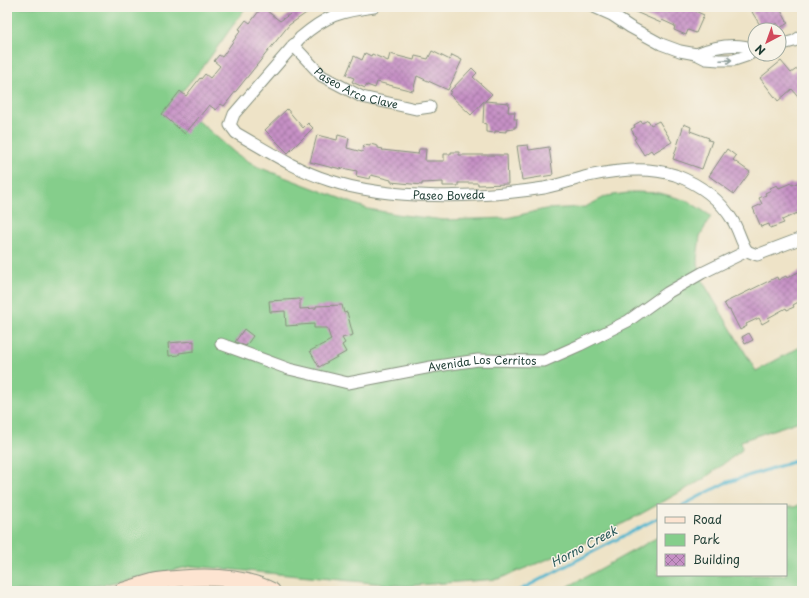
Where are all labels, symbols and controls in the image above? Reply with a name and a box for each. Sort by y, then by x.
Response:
north arrow [747,22,787,62]
text: N [751,40,769,59]
one-way arrow [719,56,732,64]
street label: Paseo Arco Clave [310,63,400,113]
street label: Paseo Boveda [412,185,486,204]
street label: Avenida Los Cerritos [427,351,536,375]
legend [657,504,787,576]
text: Road [693,510,722,528]
water label: Horno Creek [547,520,621,571]
text: Park [693,530,720,548]
text: Building [693,550,740,568]

